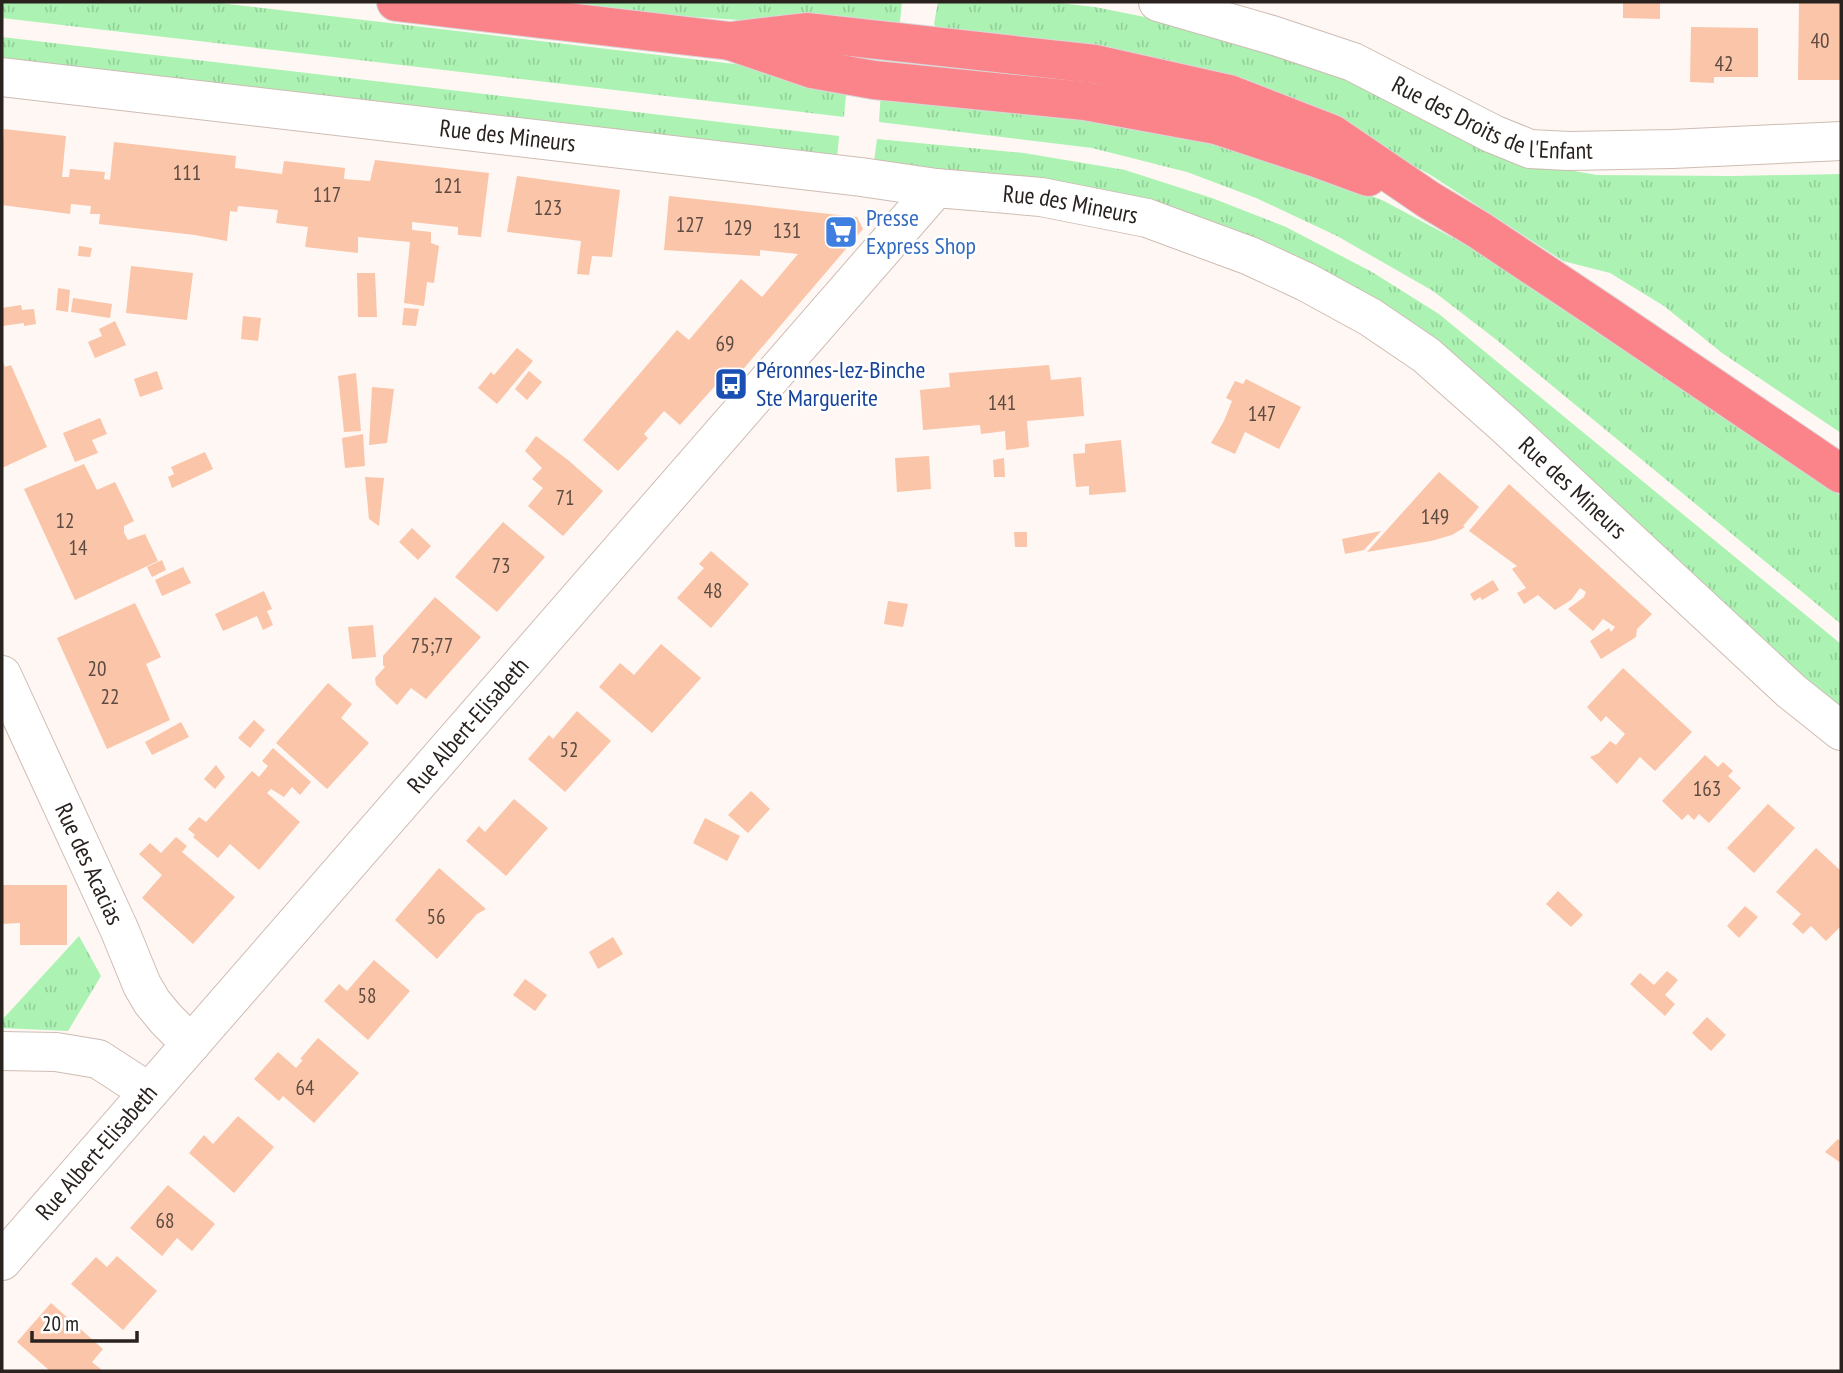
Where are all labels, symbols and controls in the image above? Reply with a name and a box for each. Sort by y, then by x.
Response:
house number: 40 [1811,27,1829,54]
house number: 42 [1715,50,1733,77]
street label: Rue des Droits de l'Enfant [1387,69,1593,166]
street label: Rue des Mineurs [438,112,577,159]
house number: 111 [173,159,201,186]
house number: 121 [434,172,462,199]
street label: Rue des Mineurs [1002,178,1141,231]
house number: 117 [313,181,341,208]
house number: 123 [534,194,562,221]
place label: Presse Express Shop [866,202,976,261]
house number: 127 [676,211,704,238]
supermarket icon: Presse Express Shop [822,213,860,251]
house number: 129 [724,214,752,241]
house number: 131 [773,217,801,244]
house number: 69 [716,330,734,357]
place label: Péronnes-lez-Binche Ste Marguerite [756,354,925,413]
bus stop icon: Péronnes-lez-Binche Ste Marguerite [712,365,750,403]
house number: 141 [988,389,1016,416]
house number: 147 [1248,400,1276,427]
street label: Rue des Mineurs [1512,430,1633,545]
house number: 71 [556,484,574,511]
house number: 149 [1421,503,1449,530]
house number: 12 [56,507,74,534]
house number: 14 [69,534,88,561]
house number: 73 [492,552,510,579]
house number: 48 [704,577,722,604]
house number: 75;77 [411,632,453,659]
street label: Rue Albert-Elisabeth [400,651,535,799]
house number: 20 [88,655,106,682]
house number: 22 [101,683,119,710]
house number: 52 [560,736,578,763]
house number: 163 [1693,775,1721,802]
street label: Rue des Acacias [48,798,131,929]
house number: 56 [427,903,445,930]
house number: 58 [358,982,376,1009]
house number: 64 [296,1074,315,1101]
street label: Rue Albert-Elisabeth [29,1078,164,1226]
house number: 68 [156,1207,174,1234]
scale bar [32,1300,136,1344]
text: 20 m [42,1310,79,1337]

